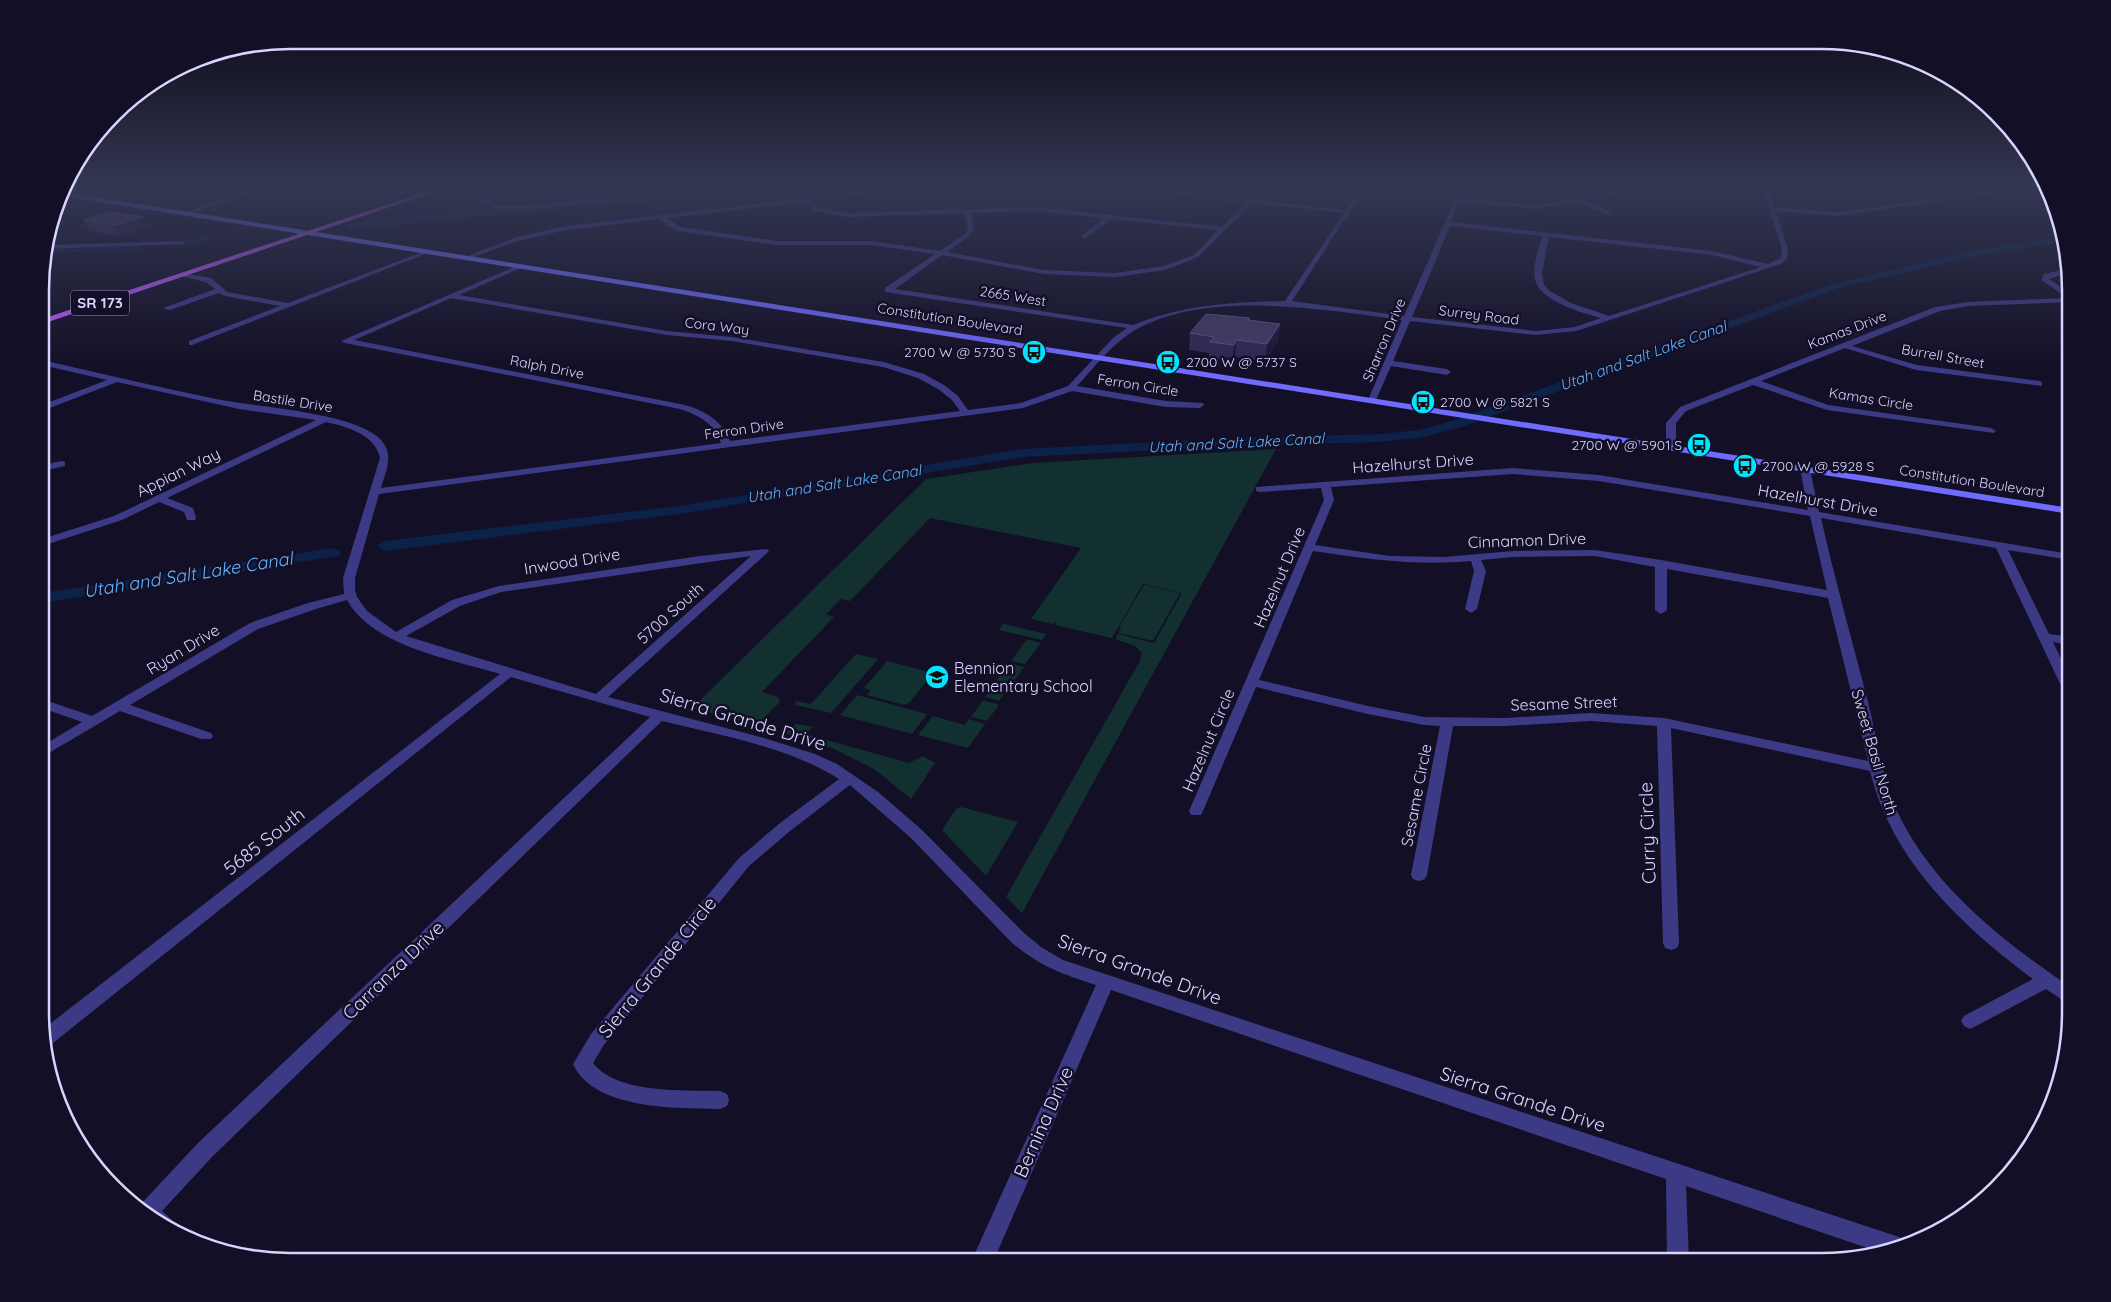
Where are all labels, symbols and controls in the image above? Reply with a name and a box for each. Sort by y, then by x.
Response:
street label: 2665 West [979,282,1048,310]
road number: SR 173 [71,290,129,316]
street label: Sharron Drive [1358,296,1410,384]
street label: Constitution Boulevard [876,299,1024,339]
street label: Surrey Road [1438,301,1520,329]
street label: Kamas Drive [1805,307,1889,353]
street label: Cora Way [684,313,750,339]
water label: Utah and Salt Lake Canal [1557,316,1730,395]
bus stop icon: 2700 W @ 5730 S [1021,339,1047,365]
street label: Burrell Street [1900,340,1986,372]
place label: 2700 W @ 5730 S [904,343,1016,361]
bus stop icon: 2700 W @ 5737 S [1155,349,1181,375]
street label: Ralph Drive [508,351,586,383]
place label: 2700 W @ 5737 S [1186,353,1297,371]
street label: Ferron Circle [1096,370,1180,400]
street label: Kamas Circle [1828,383,1914,415]
street label: Bastile Drive [252,386,334,416]
bus stop icon: 2700 W @ 5821 S [1410,389,1436,415]
place label: 2700 W @ 5821 S [1440,393,1550,411]
street label: Ferron Drive [703,414,785,443]
water label: Utah and Salt Lake Canal [1148,428,1326,457]
bus stop icon: 2700 W @ 5901 S [1686,432,1712,458]
place label: 2700 W @ 5901 S [1571,436,1682,454]
street label: Appian Way [133,443,223,501]
street label: Hazelhurst Drive [1352,449,1474,477]
bus stop icon: 2700 W @ 5928 S [1732,453,1758,479]
place label: 2700 W @ 5928 S [1762,457,1875,475]
water label: Utah and Salt Lake Canal [746,460,924,507]
street label: Constitution Boulevard [1898,461,2046,501]
street label: Hazelhurst Drive [1756,480,1880,520]
street label: Hazelnut Drive [1249,523,1309,631]
street label: Cinnamon Drive [1467,528,1587,552]
street label: Inwood Drive [522,544,622,578]
water label: Utah and Salt Lake Canal [82,546,296,602]
street label: 5700 South [633,578,707,648]
street label: Ryan Drive [143,619,223,679]
place label: Bennion Elementary School [954,658,1093,696]
school or university icon: Bennion Elementary School [924,664,950,690]
street label: Sierra Grande Drive [657,682,829,756]
street label: Hazelnut Circle [1177,685,1239,795]
street label: Sweet Basil North [1847,687,1903,817]
street label: Sesame Street [1510,691,1618,715]
street label: Sesame Circle [1396,742,1436,848]
street label: Curry Circle [1633,782,1661,884]
street label: 5685 South [219,802,309,880]
street label: Sierra Grande Circle [593,891,721,1043]
street label: Carranza Drive [337,915,449,1025]
street label: Sierra Grande Drive [1055,928,1225,1010]
street label: Sierra Grande Drive [1437,1061,1609,1137]
street label: Bernina Drive [1008,1063,1078,1181]

